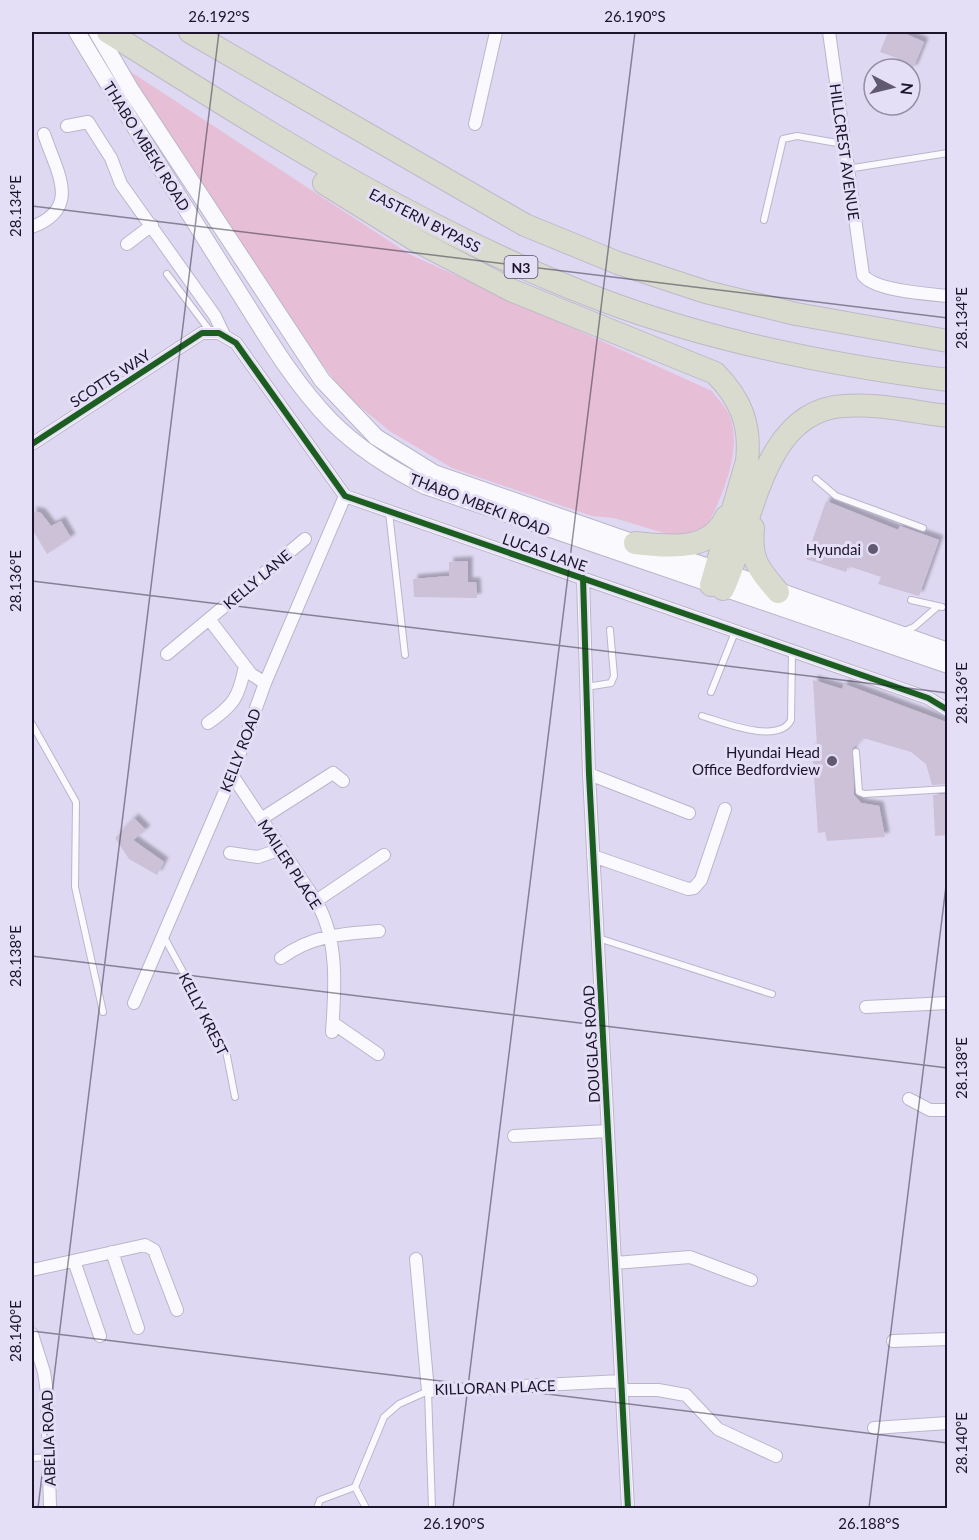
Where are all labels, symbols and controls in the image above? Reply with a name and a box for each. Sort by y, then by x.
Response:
text: 26.192°S [188,7,250,25]
text: 26.190°S [604,7,666,25]
north arrow [862,57,922,117]
street label: THABO MBEKI ROAD [100,78,194,214]
text: N [897,82,918,96]
street label: HILLCREST AVENUE [826,83,864,221]
text: 28.134°E [6,175,24,237]
street label: EASTERN BYPASS [366,184,484,256]
road number: N3 [504,256,538,278]
text: 28.134°E [952,287,970,349]
street label: SCOTTS WAY [66,345,154,411]
street label: THABO MBEKI ROAD [407,469,553,539]
street label: LUCAS LANE [500,529,590,575]
place label: Hyundai [806,540,861,558]
marker: Hyundai [866,542,880,556]
street label: KELLY LANE [219,545,295,613]
text: 28.136°E [6,550,24,612]
text: 28.136°E [952,662,970,724]
street label: KELLY ROAD [216,706,264,794]
place label: Hyundai Head Office Bedfordview [692,743,820,778]
marker: Hyundai Head Office Bedfordview [825,754,839,768]
street label: MAILER PLACE [254,816,326,912]
text: 28.138°E [6,925,24,987]
street label: KELLY KREST [176,970,233,1058]
street label: DOUGLAS ROAD [579,985,603,1103]
text: 28.138°E [952,1037,970,1099]
text: 28.140°E [6,1300,24,1362]
street label: KILLORAN PLACE [434,1376,556,1398]
street label: ABELIA ROAD [37,1389,59,1487]
text: 28.140°E [952,1412,970,1474]
text: 26.190°S [423,1514,485,1532]
text: 26.188°S [838,1514,900,1532]

